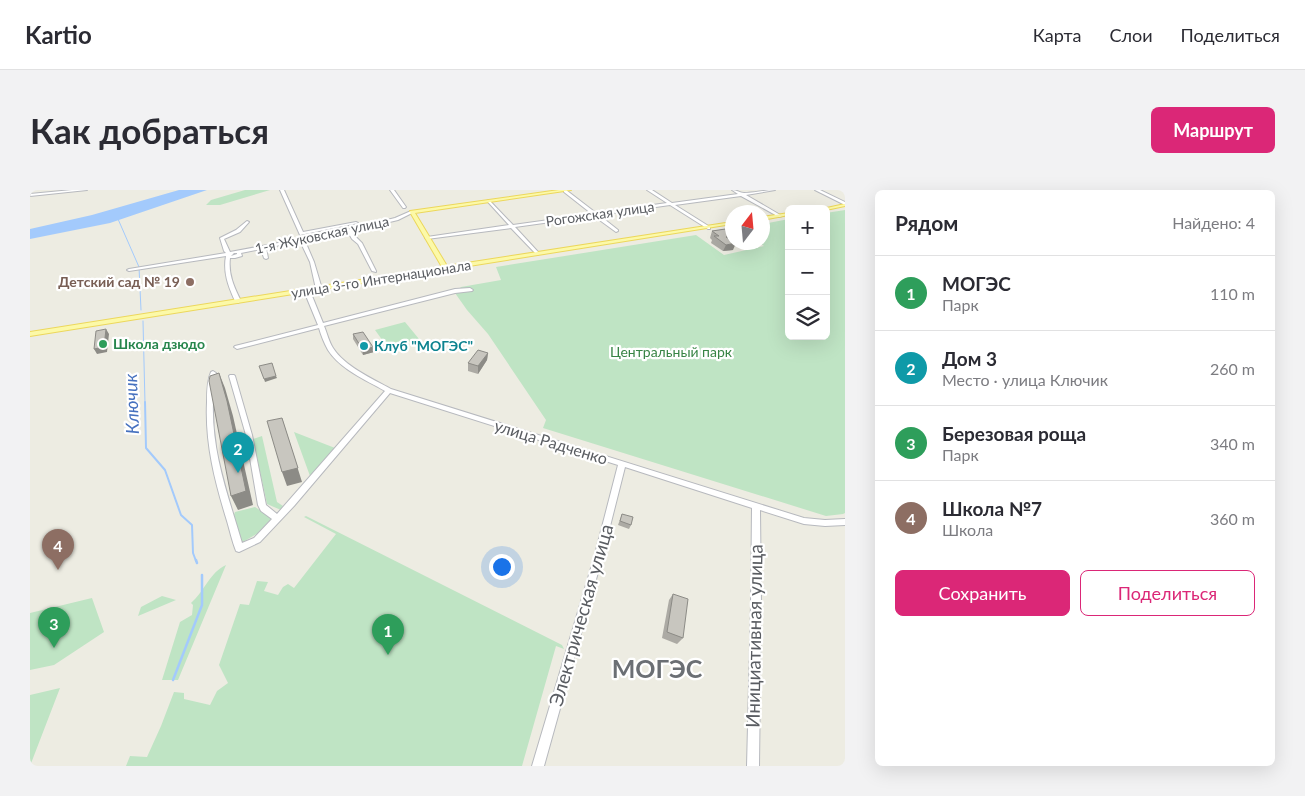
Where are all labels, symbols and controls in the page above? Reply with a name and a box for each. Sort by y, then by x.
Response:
text: Kartio [25,20,92,49]
text: Карта [1033,24,1081,46]
text: Слои [1109,24,1153,46]
text: Поделиться [1181,24,1280,46]
button: Маршрут [1151,107,1275,153]
text: Как добраться [30,109,269,151]
street label: Рогожская улица [545,197,655,230]
north arrow [725,205,770,250]
map controls [785,205,830,340]
button: + [785,205,830,250]
text: Рядом [895,210,958,235]
street label: 1-я Жуковская улица [253,212,390,257]
text: Найдено: 4 [1172,213,1255,232]
button: − [785,250,830,295]
street label: улица 3-го Интернационала [290,256,472,301]
text: МОГЭС [942,272,1011,295]
place label: Детский сад № 19 [58,273,180,290]
marker: Детский сад № 19 [184,276,196,288]
text: 1 [906,284,916,303]
text: 110 m [1210,284,1255,303]
button: layers [785,295,830,340]
text: Парк [942,295,979,314]
place label: Школа дзюдо [113,335,205,352]
place label: Клуб "МОГЭС" [374,337,473,354]
marker: Школа дзюдо [97,338,109,350]
marker: Клуб "МОГЭС" [358,340,370,352]
park label: Центральный парк [610,343,733,360]
text: Дом 3 [942,347,997,370]
text: 2 [906,359,916,378]
text: 260 m [1210,359,1255,378]
text: Место · улица Ключик [942,370,1108,389]
water label: Ключик [119,373,143,435]
street label: улица Радченко [492,415,610,468]
text: Березовая роща [942,422,1086,445]
pin: 2 [222,432,254,473]
text: 3 [906,434,916,453]
text: 340 m [1210,434,1255,453]
text: Парк [942,445,979,464]
text: Школа №7 [942,497,1042,520]
text: 4 [906,509,916,528]
text: 360 m [1210,509,1255,528]
text: Школа [942,520,993,539]
street label: Электрическая улица [543,521,618,709]
pin: 4 [42,529,74,570]
street label: Инициативная улица [740,544,767,728]
your location [489,554,515,580]
button: Сохранить [895,570,1070,616]
button: Поделиться [1080,570,1255,616]
pin: 3 [38,607,70,648]
pin: 1 [372,614,404,655]
district label: МОГЭС [612,653,703,683]

